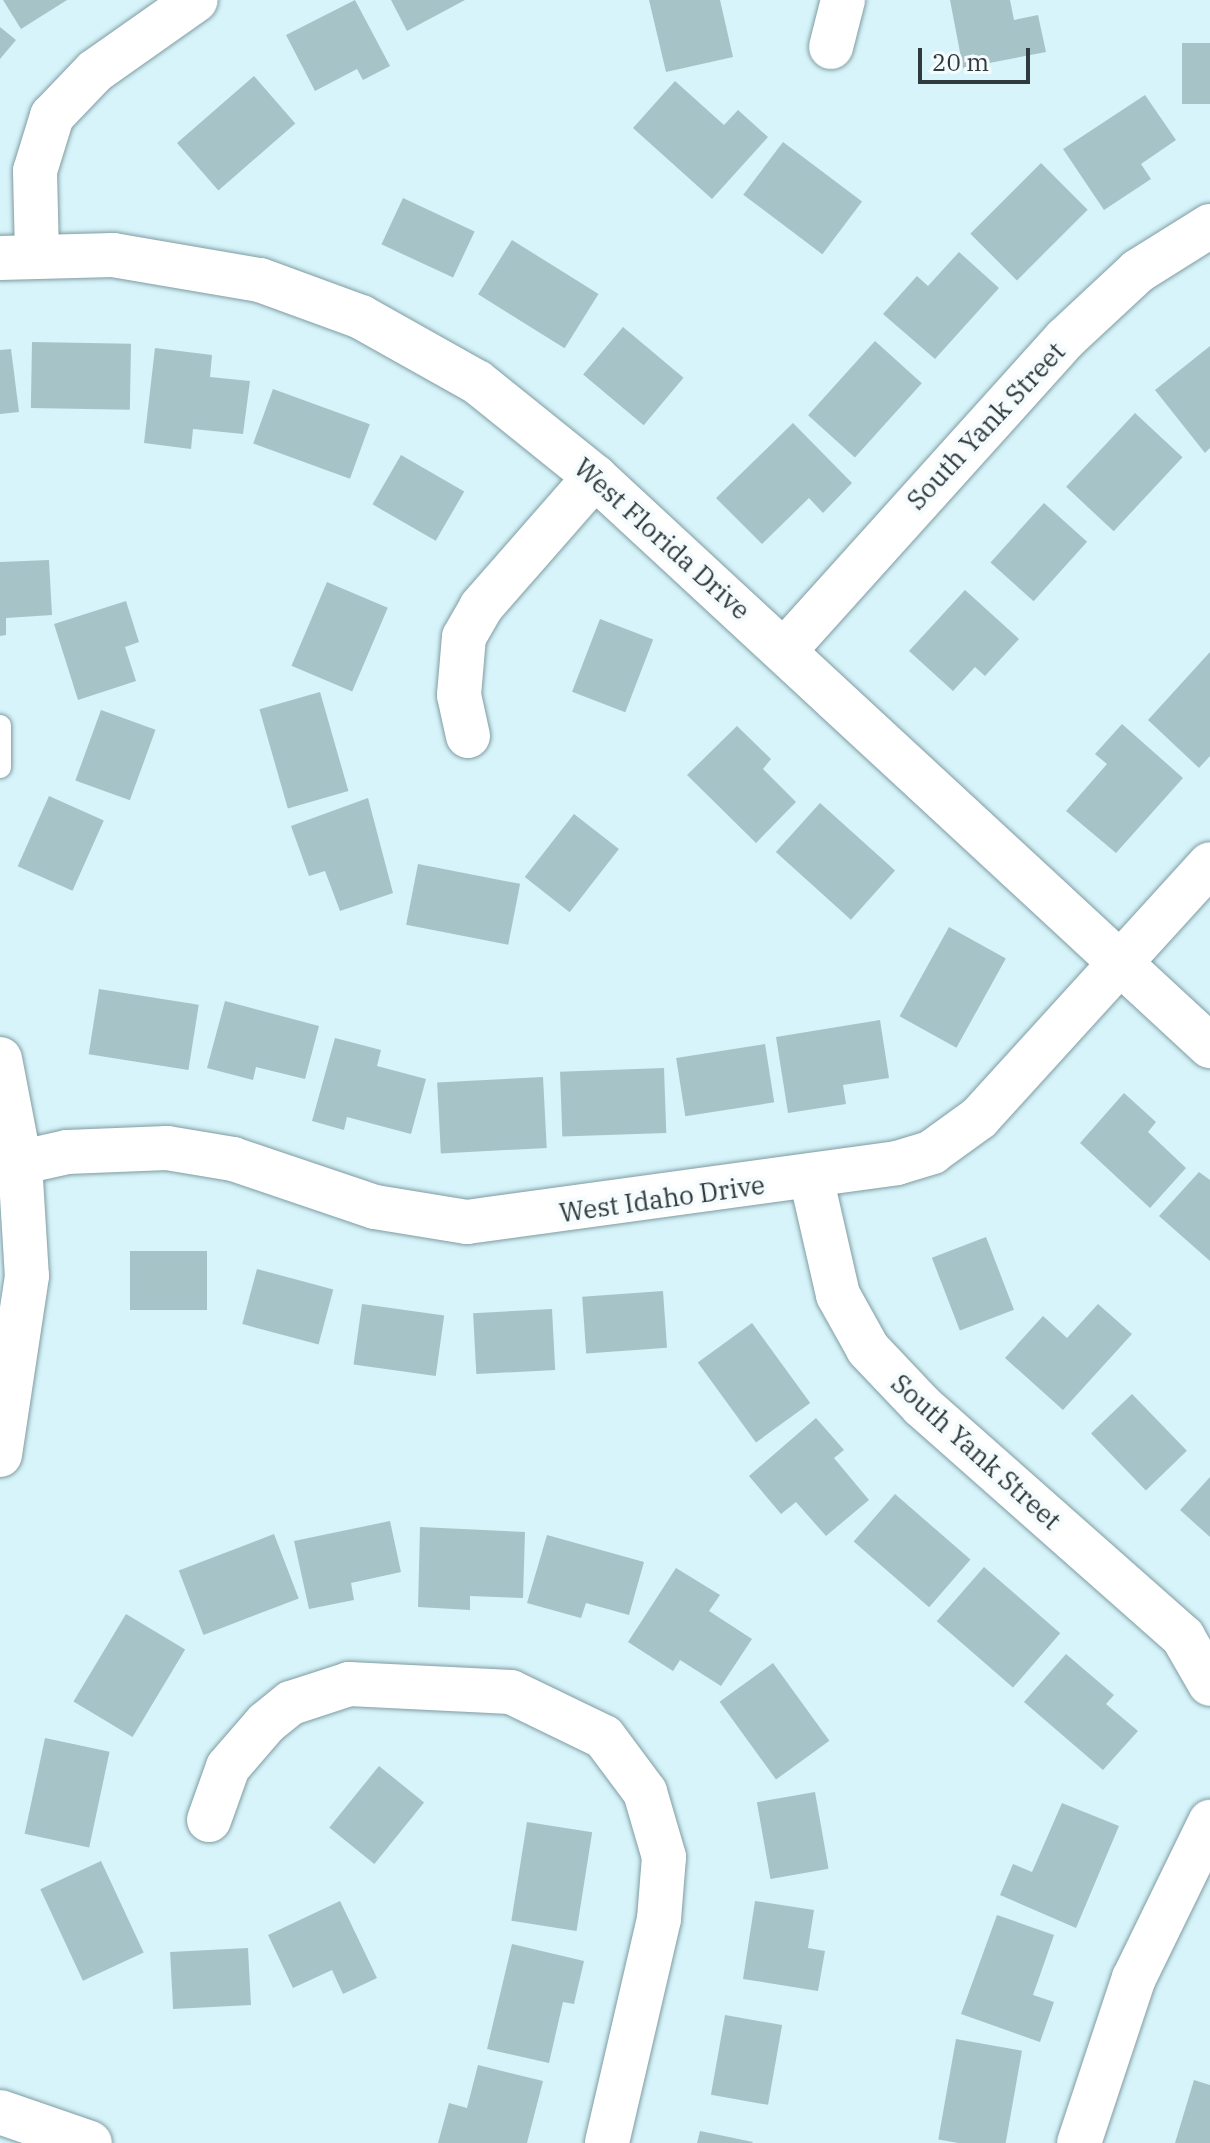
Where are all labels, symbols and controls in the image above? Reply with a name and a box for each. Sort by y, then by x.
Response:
scale bar [922,32,1034,82]
text: 20 m [932,46,989,78]
street label: South Yank Street [901,336,1071,516]
street label: West Florida Drive [568,452,756,626]
street label: West Idaho Drive [557,1169,767,1229]
street label: South Yank Street [885,1368,1067,1536]

